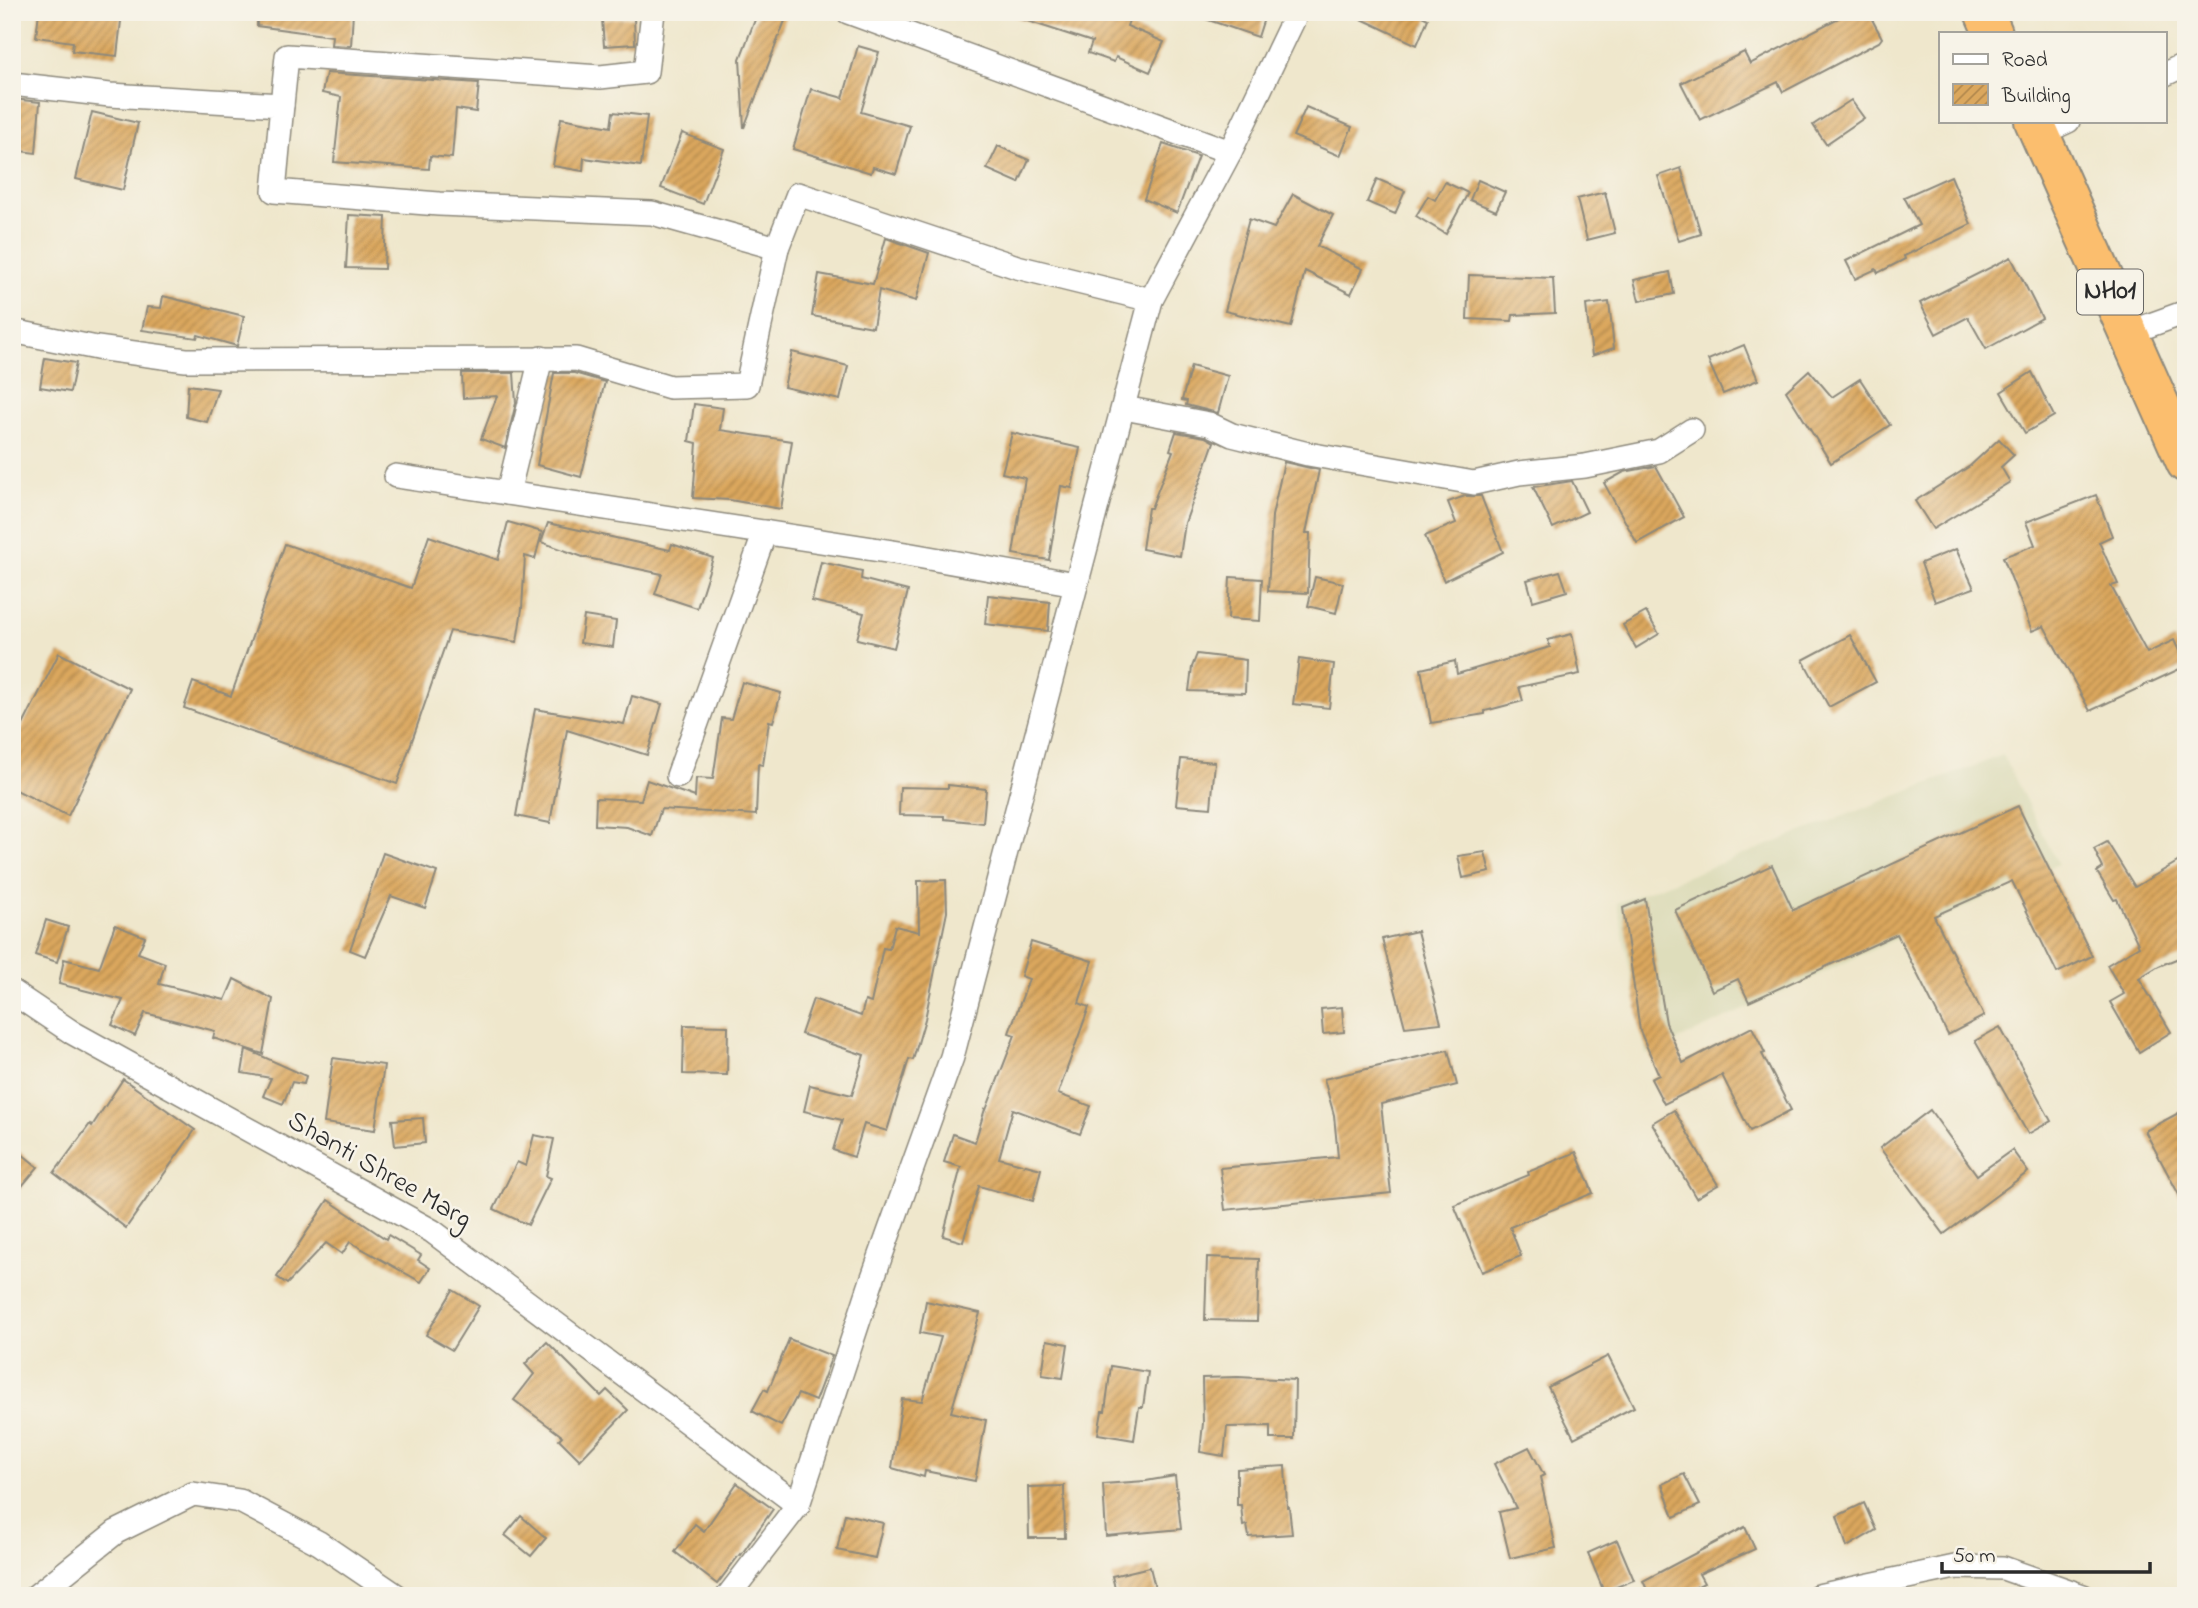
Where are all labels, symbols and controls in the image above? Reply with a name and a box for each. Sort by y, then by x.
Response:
legend [1939,32,2166,122]
text: Road [2002,46,2048,76]
text: Building [2001,82,2071,114]
road number: NH01 [2077,270,2143,314]
street label: Shanti Shree Marg [279,1101,479,1241]
scale bar [1942,1531,2151,1575]
text: 50 m [1953,1542,1996,1572]

